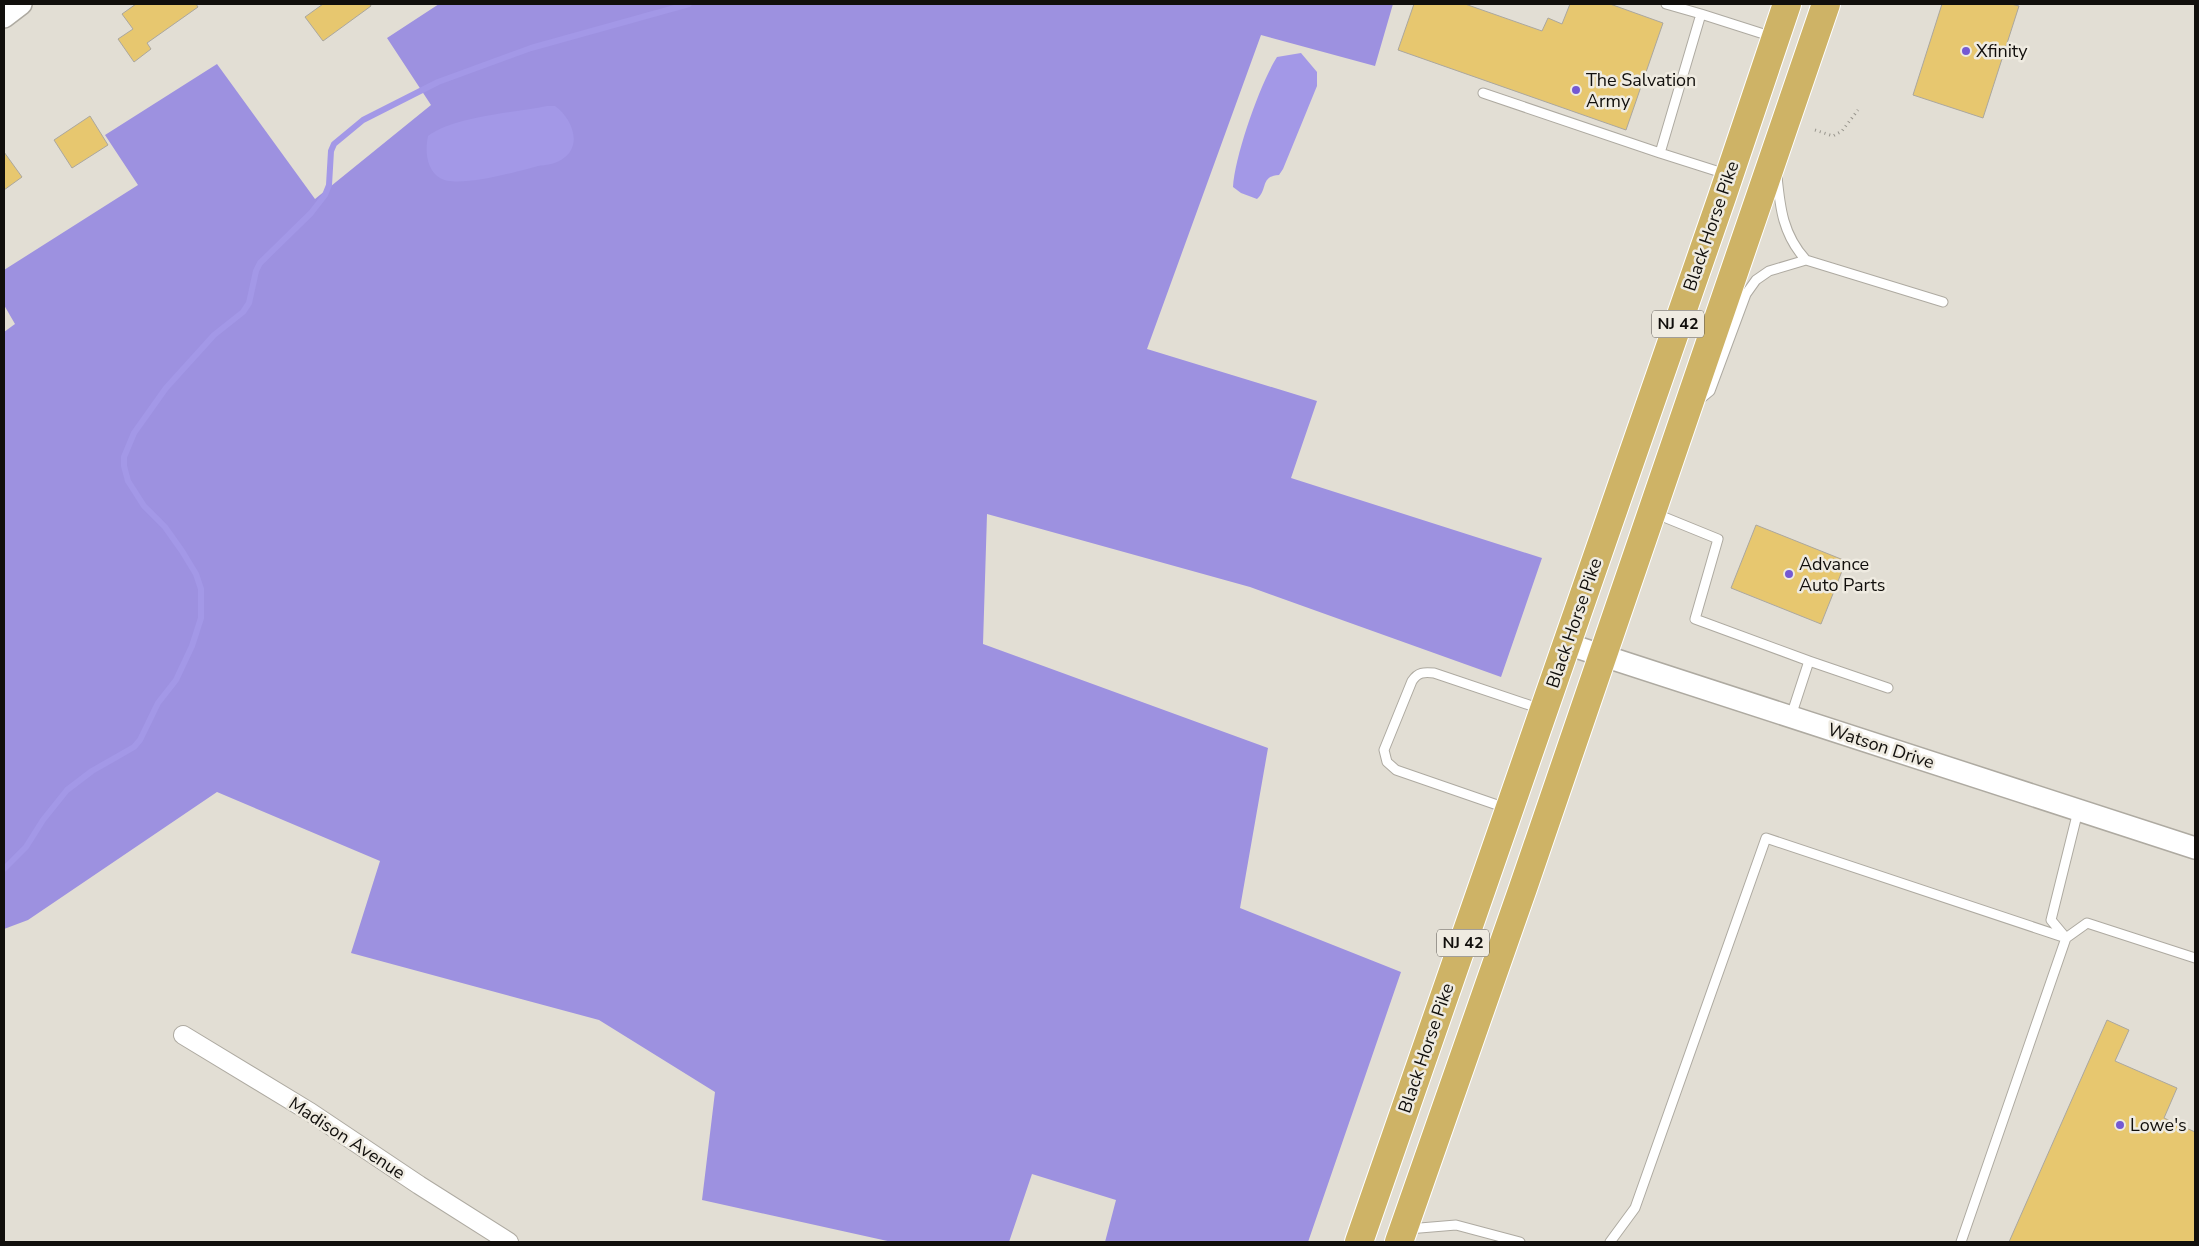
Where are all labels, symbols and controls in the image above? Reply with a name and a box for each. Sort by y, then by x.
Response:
place label: Xfinity [1976,39,2028,63]
marker: Xfinity [1960,45,1972,57]
place label: The Salvation Army [1586,68,1696,113]
marker: The Salvation Army [1570,84,1582,96]
street label: Black Horse Pike [1678,158,1744,294]
road number: NJ 42 [1652,310,1704,338]
place label: Advance Auto Parts [1799,552,1885,597]
street label: Black Horse Pike [1541,555,1607,691]
marker: Advance Auto Parts [1783,568,1795,580]
street label: Watson Drive [1825,717,1937,775]
road number: NJ 42 [1437,930,1489,956]
street label: Black Horse Pike [1393,980,1459,1116]
street label: Madison Avenue [284,1091,410,1185]
place label: Lowe's [2130,1113,2187,1137]
marker: Lowe's [2114,1119,2126,1131]

